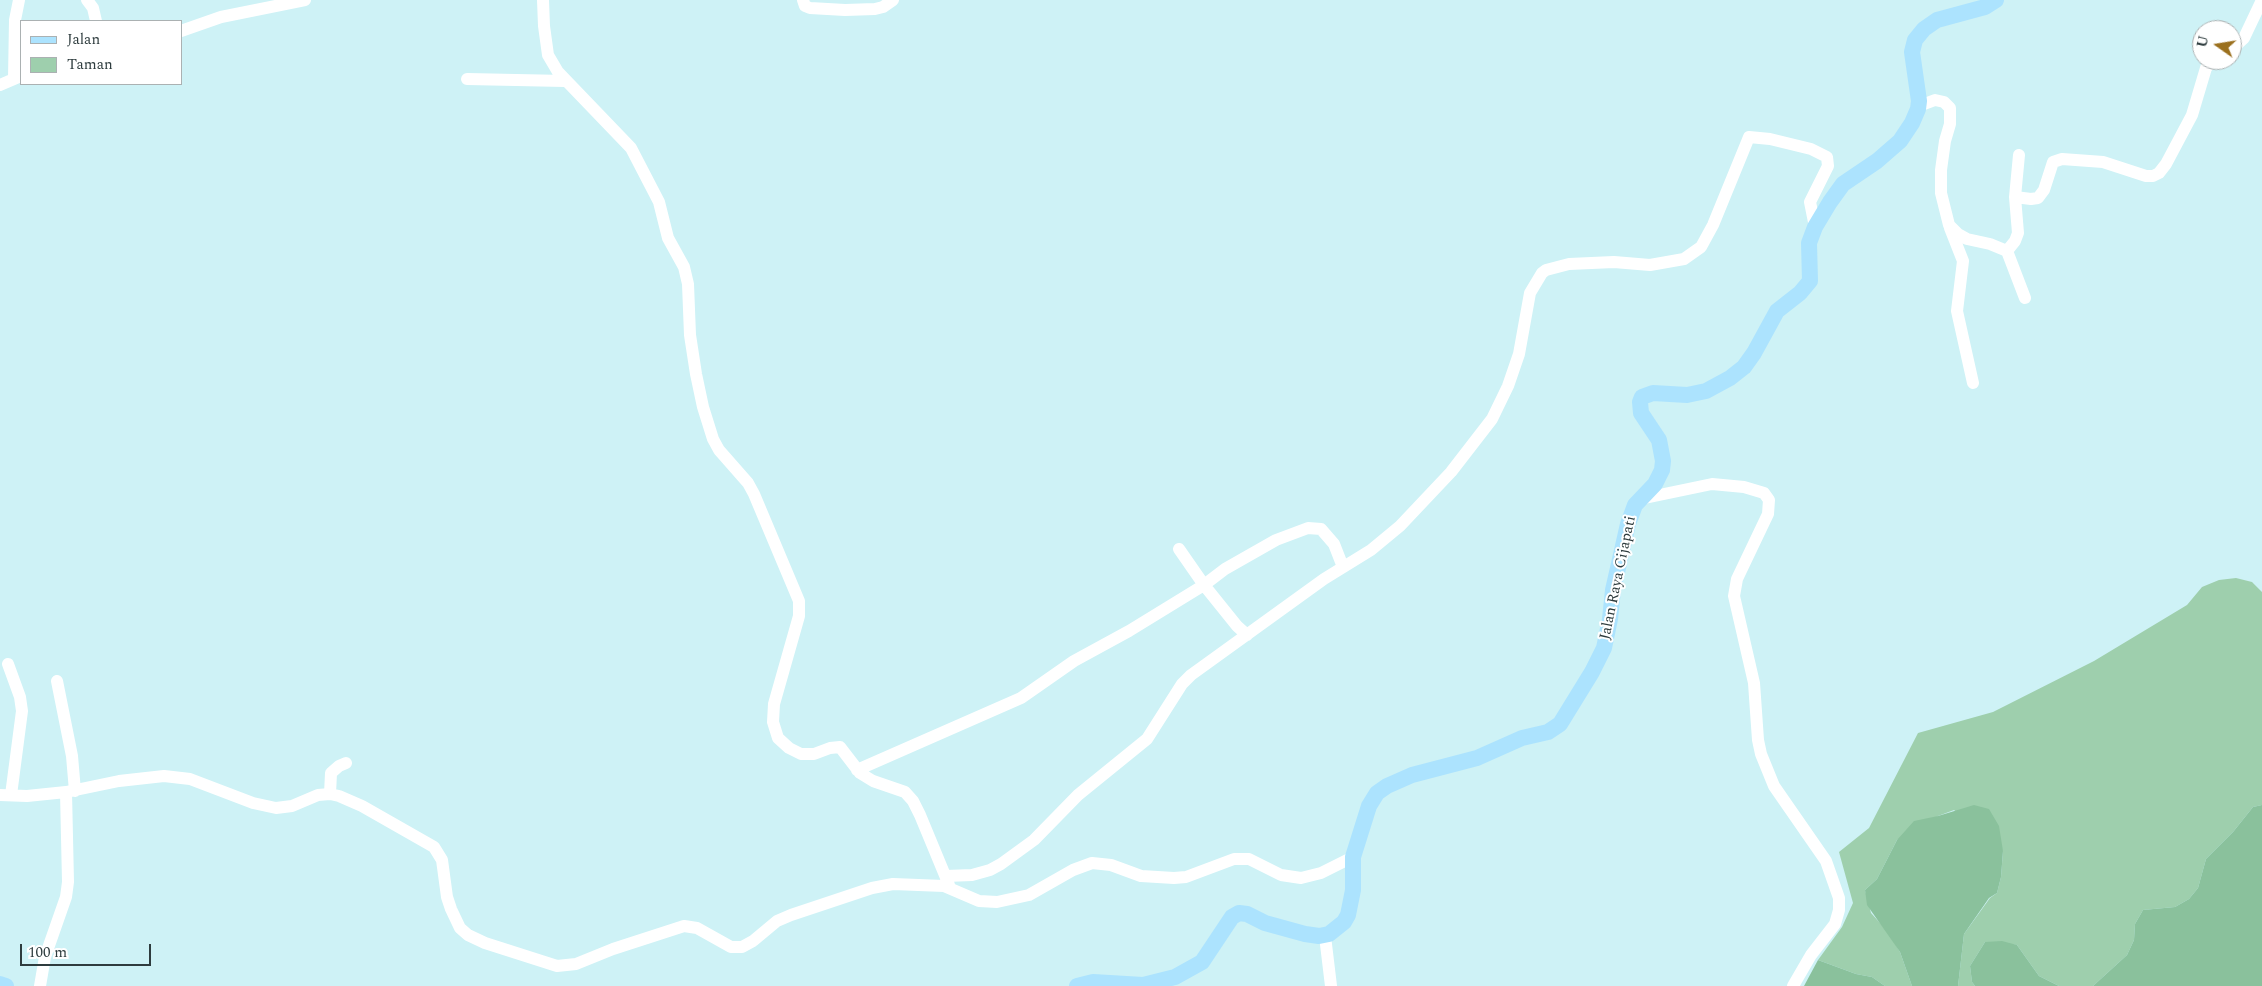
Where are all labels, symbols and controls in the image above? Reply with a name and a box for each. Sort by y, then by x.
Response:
legend [20,20,182,85]
north arrow [2192,20,2242,70]
text: Jalan [67,28,100,51]
text: U [2191,34,2214,50]
text: Taman [67,53,113,76]
street label: Jalan Raya Cijapati [1597,514,1641,642]
scale bar [22,934,154,966]
text: 100 m [28,941,67,964]

